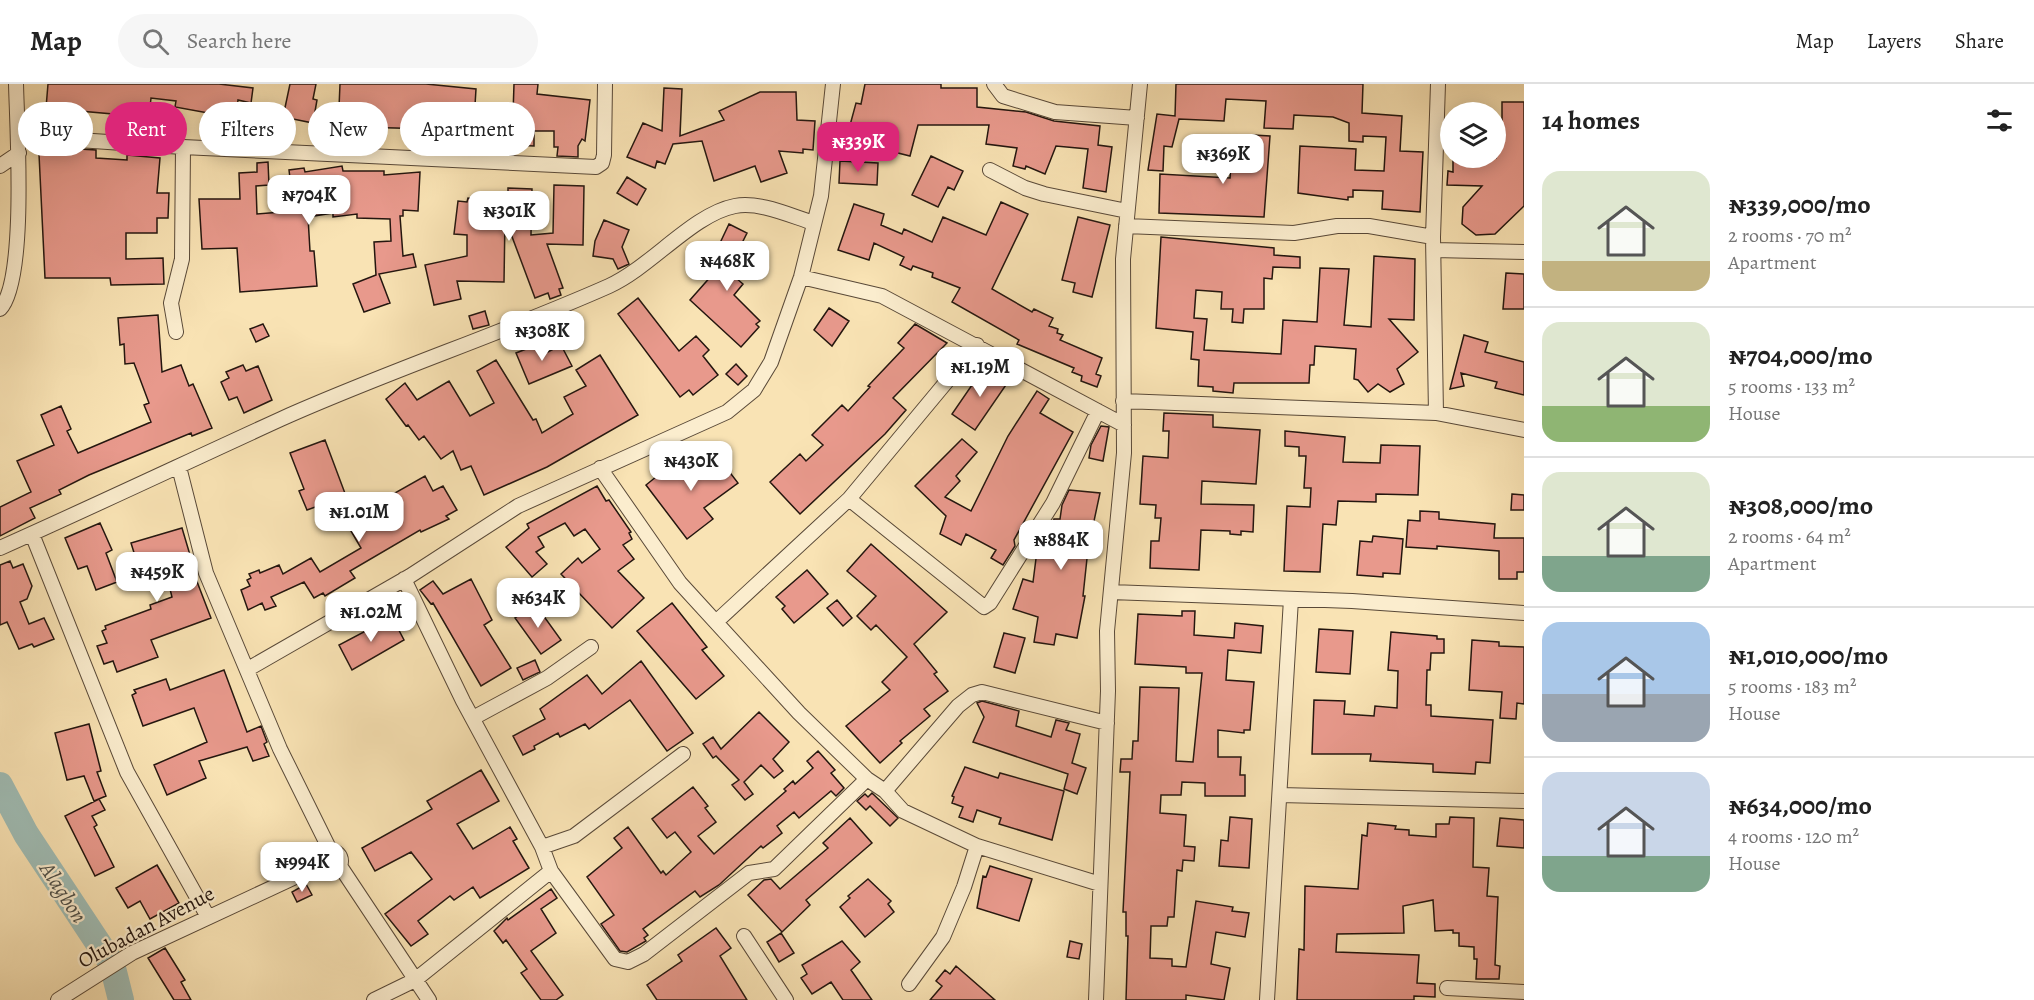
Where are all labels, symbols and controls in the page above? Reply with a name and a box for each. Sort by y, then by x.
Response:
search box [118,14,538,68]
text: Map [30,22,82,60]
icon: search [139,25,172,58]
text: Search here [187,26,291,56]
text: Map [1795,27,1834,55]
text: Layers [1867,27,1922,55]
text: Share [1955,27,2004,55]
chip: Buy [18,102,93,156]
chip: Rent [105,102,187,156]
chip: Filters [199,102,296,156]
chip: New [308,102,388,156]
chip: Apartment [400,102,535,156]
map controls [1440,102,1506,168]
button: layers [1440,102,1506,168]
text: 14 homes [1542,103,1640,138]
icon: filters [1983,104,2016,137]
pin: ₦339K [816,122,900,173]
text: ₦339K [831,128,885,155]
pin: ₦369K [1181,134,1265,185]
text: ₦369K [1196,140,1250,167]
pin: ₦704K [267,175,351,226]
text: ₦704K [281,181,337,208]
text: ₦339,000/mo [1728,187,1871,222]
pin: ₦301K [467,191,551,242]
icon: home [1590,195,1662,267]
text: ₦301K [482,197,536,224]
text: 2 rooms · 70 m² [1728,222,1852,249]
pin: ₦468K [685,241,769,292]
text: ₦468K [699,247,755,274]
text: Apartment [1728,249,1817,276]
pin: ₦308K [500,311,584,362]
text: ₦308K [514,317,570,344]
text: ₦704,000/mo [1728,338,1873,373]
icon: home [1590,346,1662,418]
pin: ₦1.19M [931,347,1029,398]
text: ₦1.19M [950,353,1010,380]
text: 5 rooms · 133 m² [1728,373,1855,400]
text: House [1728,400,1780,427]
pin: ₦430K [649,441,733,492]
text: ₦430K [663,447,719,474]
text: ₦308,000/mo [1728,488,1873,523]
pin: ₦1.01M [310,492,408,543]
icon: home [1590,496,1662,568]
text: ₦1.01M [329,498,389,525]
pin: ₦884K [1019,520,1103,571]
text: 2 rooms · 64 m² [1728,523,1851,550]
text: ₦884K [1033,526,1089,553]
text: Apartment [1728,550,1817,577]
pin: ₦459K [115,552,199,603]
text: ₦459K [130,558,184,585]
pin: ₦634K [496,578,580,629]
text: ₦634K [511,584,565,611]
pin: ₦1.02M [322,592,420,643]
text: ₦1.02M [339,598,403,625]
text: ₦1,010,000/mo [1728,638,1888,673]
icon: home [1590,646,1662,718]
text: 5 rooms · 183 m² [1728,673,1857,700]
text: House [1728,700,1780,727]
text: ₦634,000/mo [1728,788,1872,823]
icon: home [1590,796,1662,868]
text: 4 rooms · 120 m² [1728,823,1859,850]
pin: ₦994K [260,842,344,893]
text: ₦994K [274,848,330,875]
text: House [1728,850,1780,877]
water label: Alagbon [32,855,94,929]
street label: Olubadan Avenue [73,879,219,975]

